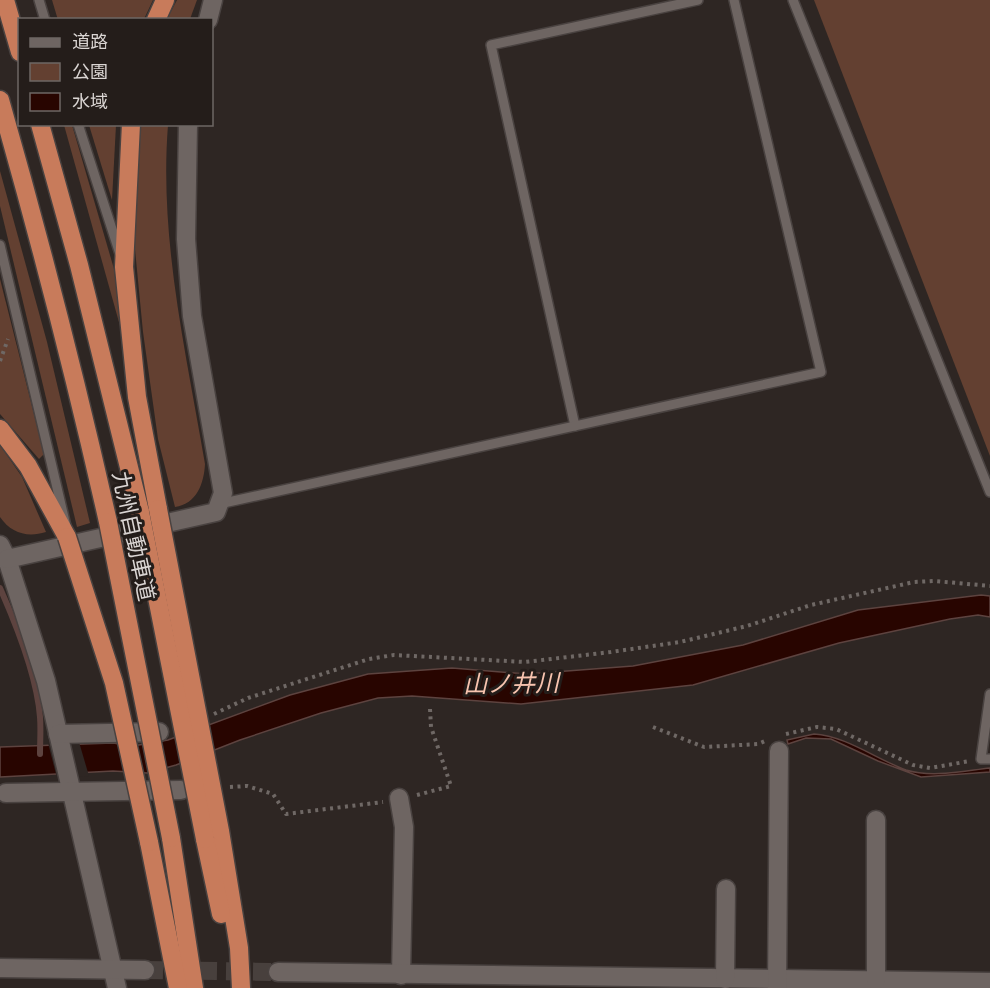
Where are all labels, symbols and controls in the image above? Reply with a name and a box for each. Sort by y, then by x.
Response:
legend [18,18,213,126]
text: 道路 [72,30,108,53]
text: 公園 [72,60,108,83]
text: 水域 [72,90,108,113]
street label: 九州自動車道 [107,469,161,603]
water label: 山ノ井川 [463,667,562,699]

